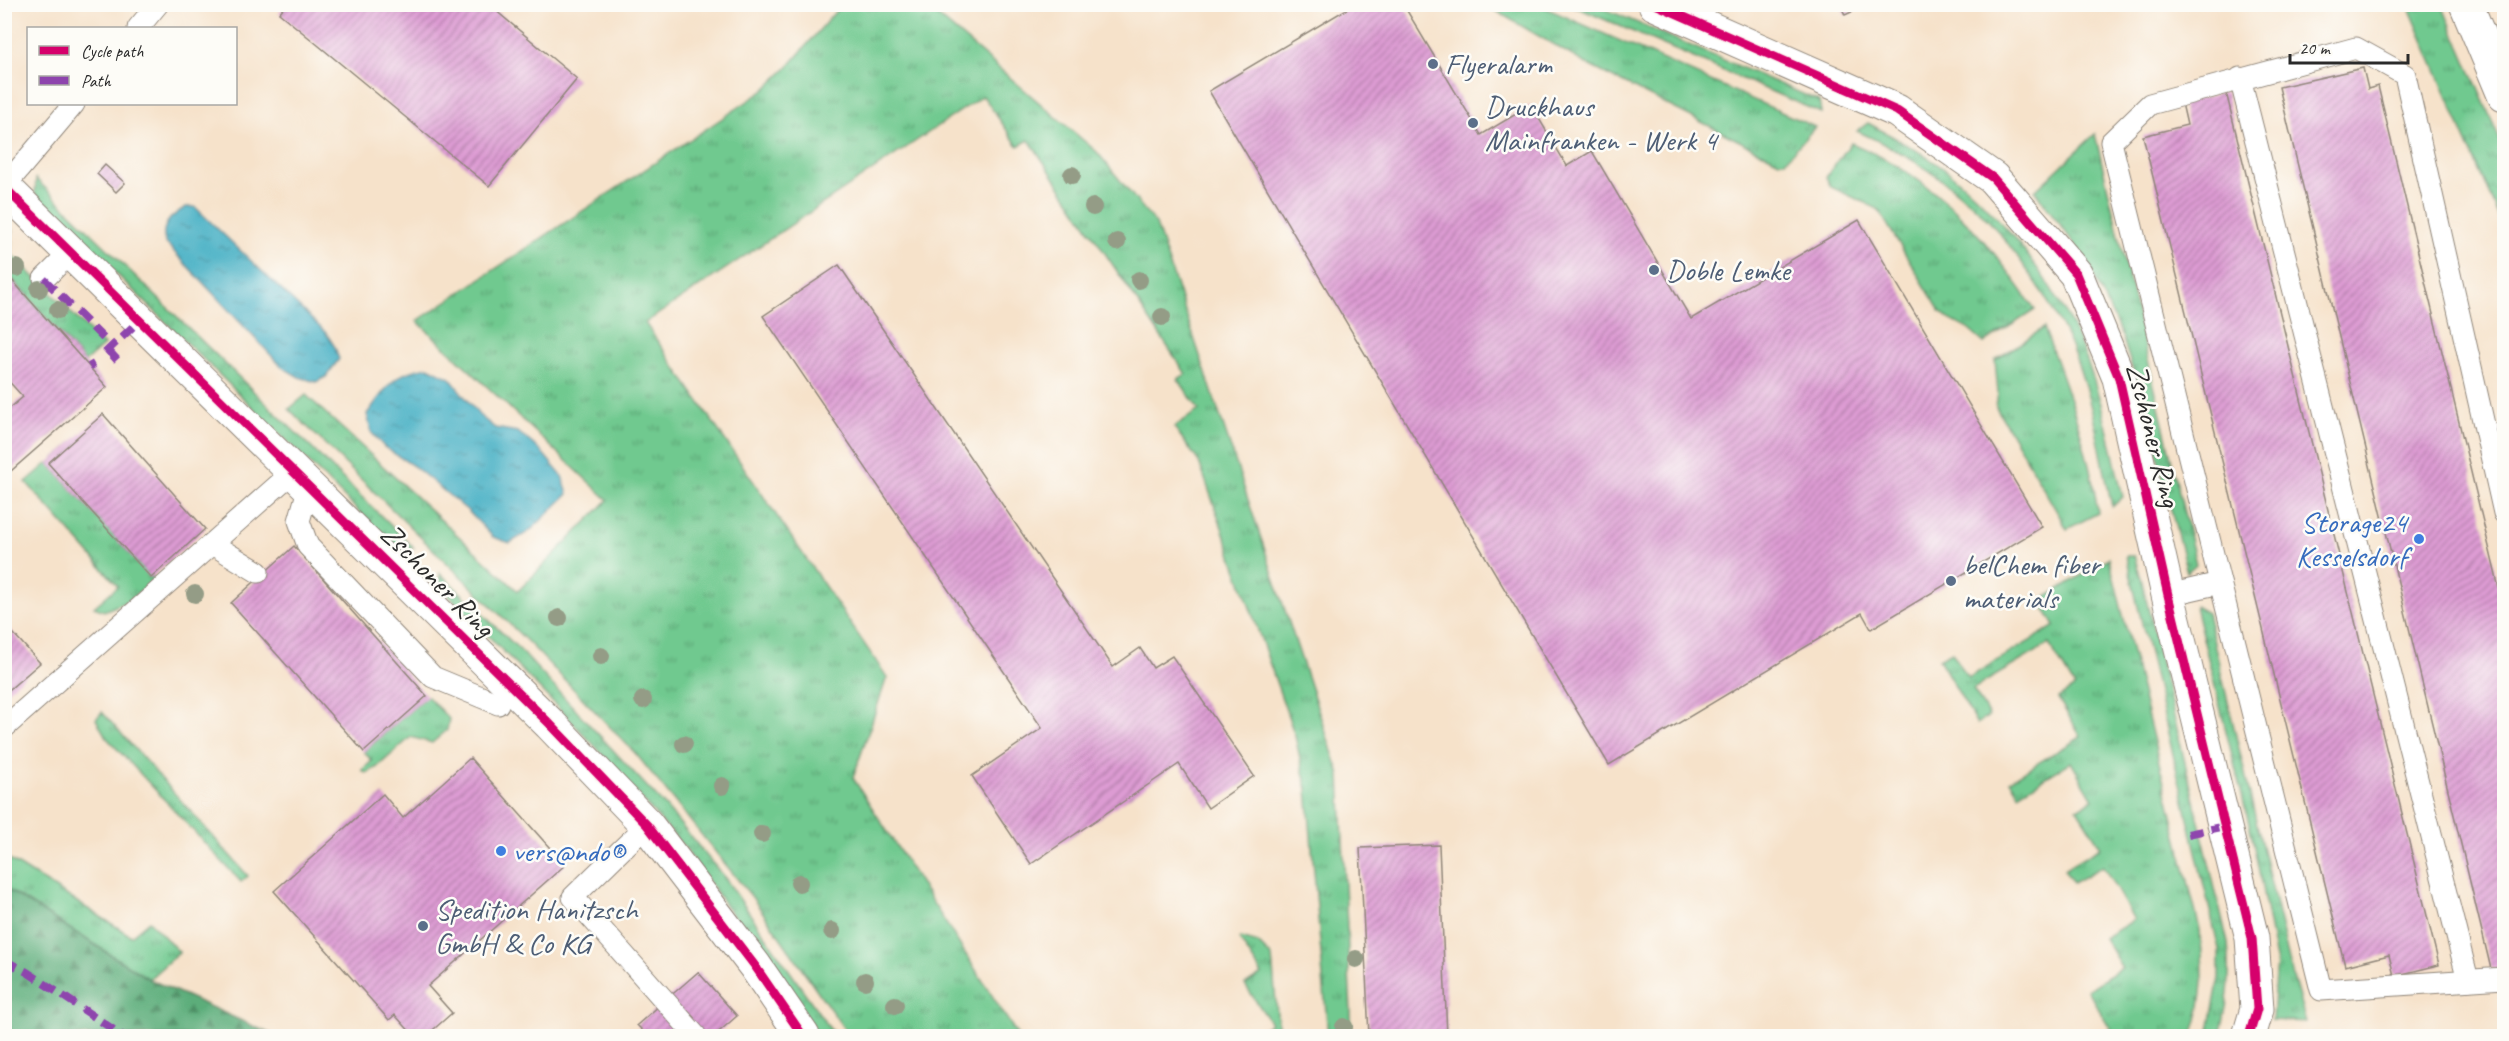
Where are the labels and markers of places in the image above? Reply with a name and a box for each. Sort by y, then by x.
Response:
place label: Flyeralarm [1445,45,1553,83]
marker: Flyeralarm [1426,57,1440,71]
place label: Druckhaus Mainfranken - Werk 4 [1485,87,1719,159]
marker: Druckhaus Mainfranken - Werk 4 [1466,116,1480,130]
place label: Doble Lemke [1666,251,1792,289]
marker: Doble Lemke [1647,263,1661,277]
place label: Storage24 Kesselsdorf [2296,503,2413,575]
marker: Storage24 Kesselsdorf [2412,532,2426,546]
place label: belChem fiber materials [1963,545,2102,617]
marker: belChem fiber materials [1944,574,1958,588]
place label: vers@ndo® [513,832,627,870]
marker: vers@ndo® [494,844,508,858]
place label: Spedition Hanitzsch GmbH & Co KG [435,890,640,962]
marker: Spedition Hanitzsch GmbH & Co KG [416,919,430,933]

